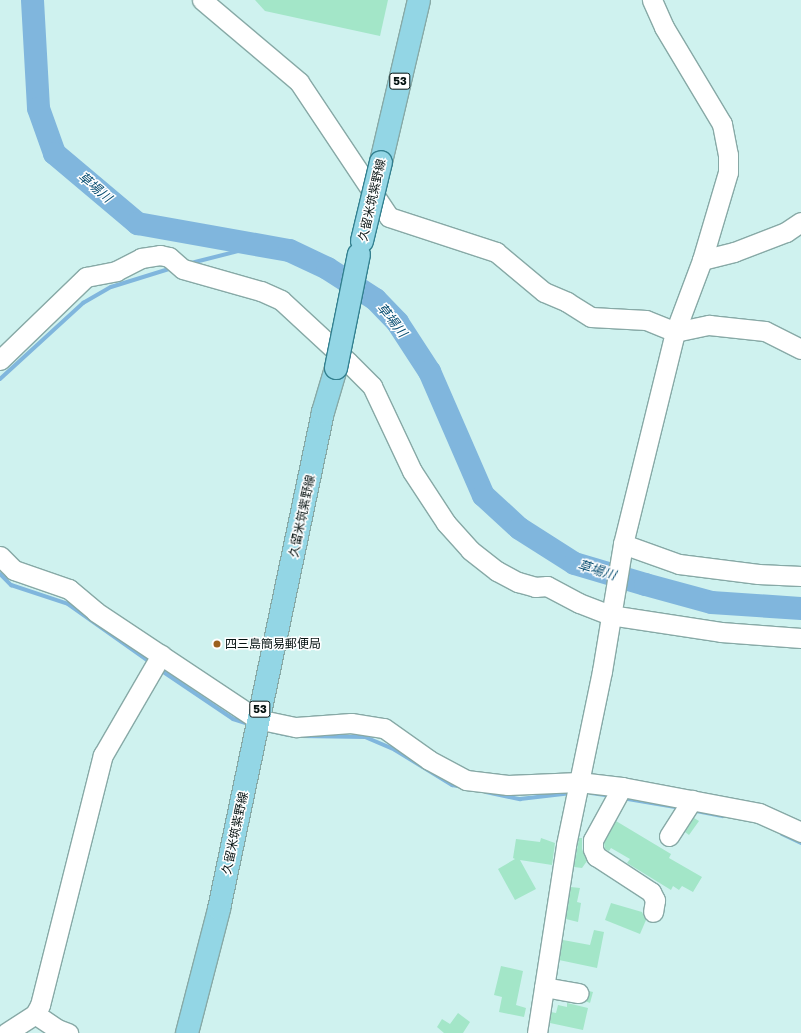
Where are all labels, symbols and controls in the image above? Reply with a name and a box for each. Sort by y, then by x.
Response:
road number: 53 [389,72,411,90]
street label: 久留米筑紫野線 [356,157,388,243]
water label: 草場川 [75,168,115,206]
water label: 草場川 [374,300,410,340]
street label: 久留米筑紫野線 [286,473,318,559]
water label: 草場川 [576,557,618,583]
place label: 四三島簡易郵便局 [225,637,321,651]
marker: 四三島簡易郵便局 [212,639,222,649]
road number: 53 [249,700,271,718]
street label: 久留米筑紫野線 [219,790,251,876]

